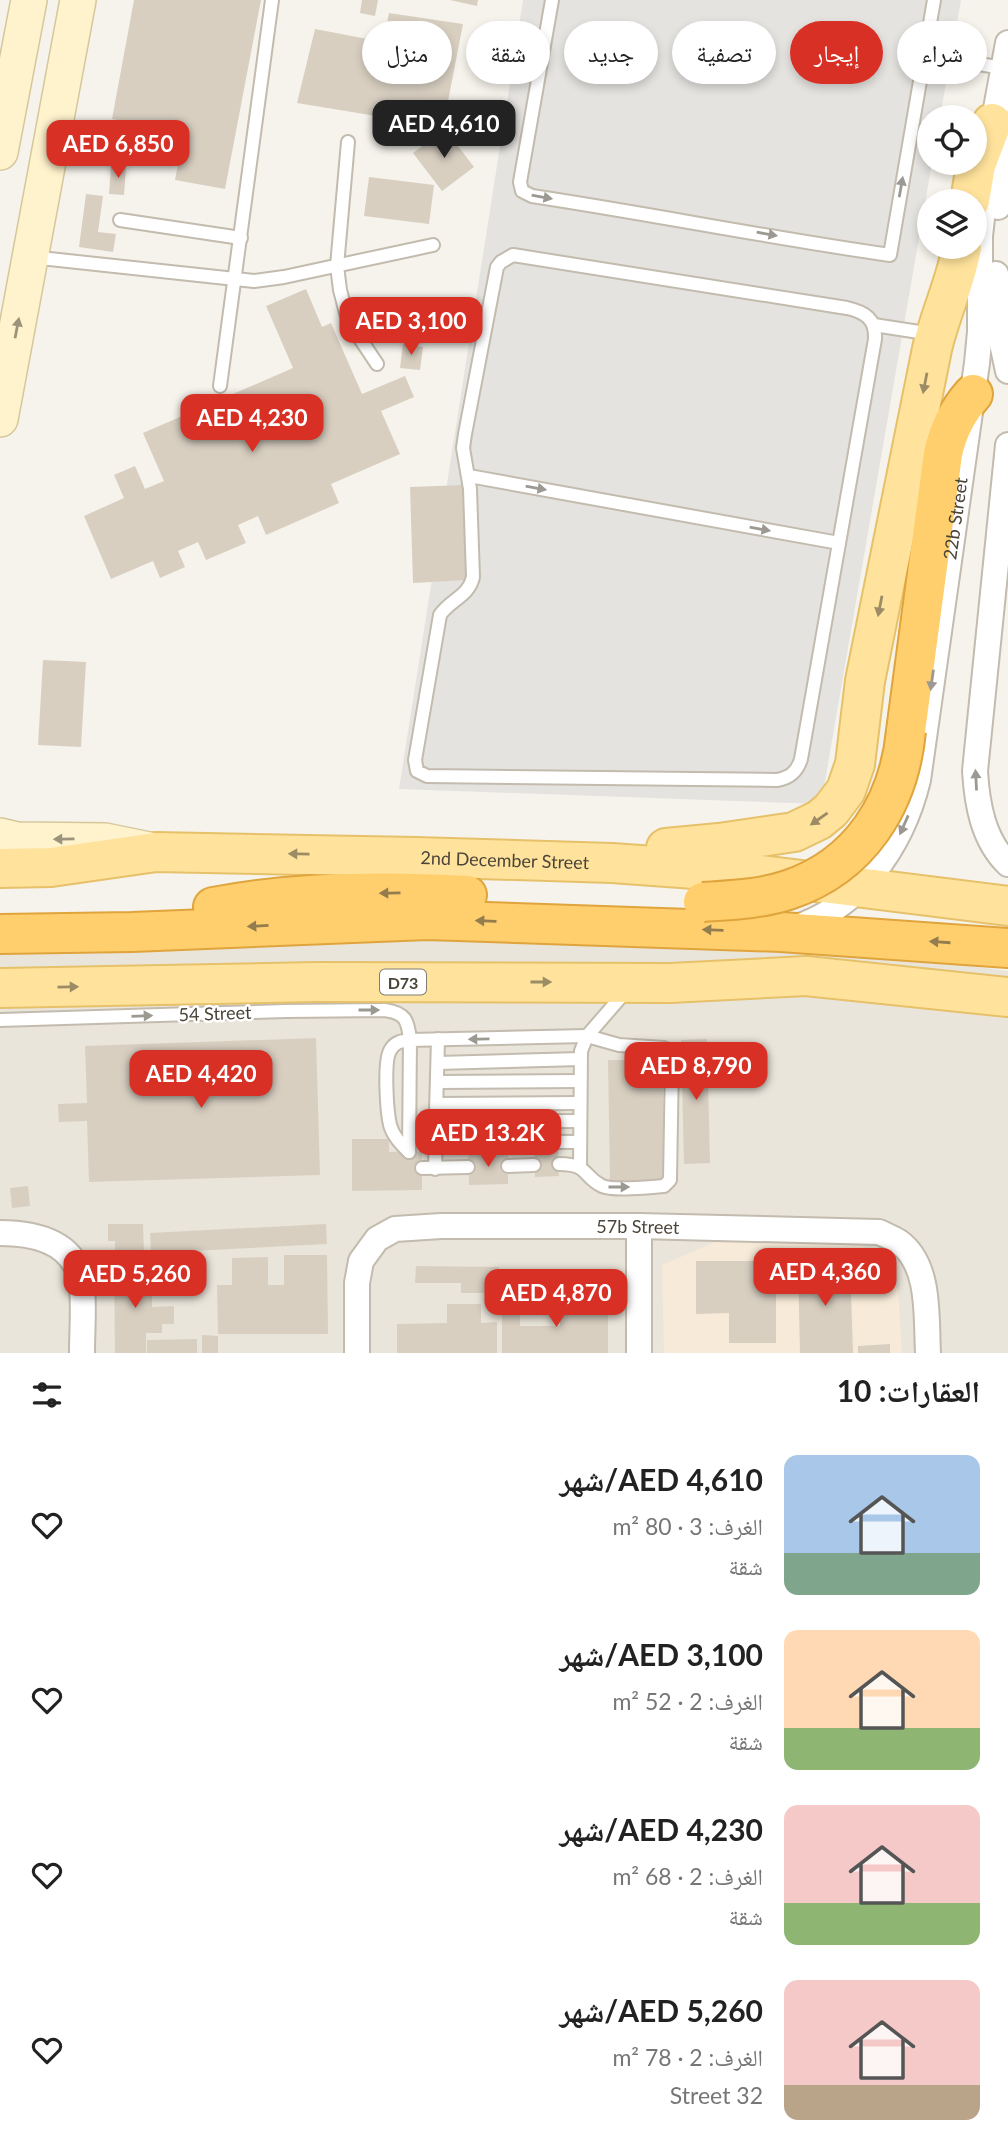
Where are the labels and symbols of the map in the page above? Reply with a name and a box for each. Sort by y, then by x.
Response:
pin: AED 4,610 [364,100,524,160]
pin: AED 6,850 [38,120,198,180]
one-way arrow [896,176,907,198]
one-way arrow [531,192,553,203]
one-way arrow [756,229,778,240]
pin: AED 3,100 [331,298,491,357]
one-way arrow [12,317,23,339]
one-way arrow [920,372,931,394]
pin: AED 4,230 [172,394,332,454]
street label: 22b Street [938,475,972,561]
one-way arrow [525,483,547,494]
one-way arrow [749,524,771,535]
one-way arrow [875,595,886,617]
one-way arrow [927,669,938,691]
one-way arrow [970,769,981,791]
one-way arrow [809,812,829,825]
one-way arrow [898,815,910,835]
one-way arrow [53,833,75,845]
street label: 2nd December Street [420,846,590,873]
one-way arrow [287,849,309,860]
one-way arrow [379,887,401,899]
one-way arrow [474,915,496,927]
one-way arrow [247,921,269,932]
one-way arrow [702,924,724,936]
one-way arrow [929,936,951,947]
road number: D73 [380,970,426,994]
one-way arrow [530,976,552,988]
one-way arrow [57,981,79,993]
street label: 54 Street [178,1001,252,1025]
one-way arrow [358,1004,380,1016]
one-way arrow [131,1011,153,1022]
one-way arrow [468,1033,490,1044]
pin: AED 8,790 [616,1042,776,1102]
pin: AED 4,420 [121,1050,281,1110]
pin: AED 13.2K [408,1110,568,1169]
one-way arrow [609,1181,631,1193]
street label: 57b Street [596,1215,680,1238]
pin: AED 4,360 [745,1248,905,1308]
pin: AED 5,260 [55,1250,215,1310]
pin: AED 4,870 [476,1270,636,1329]

